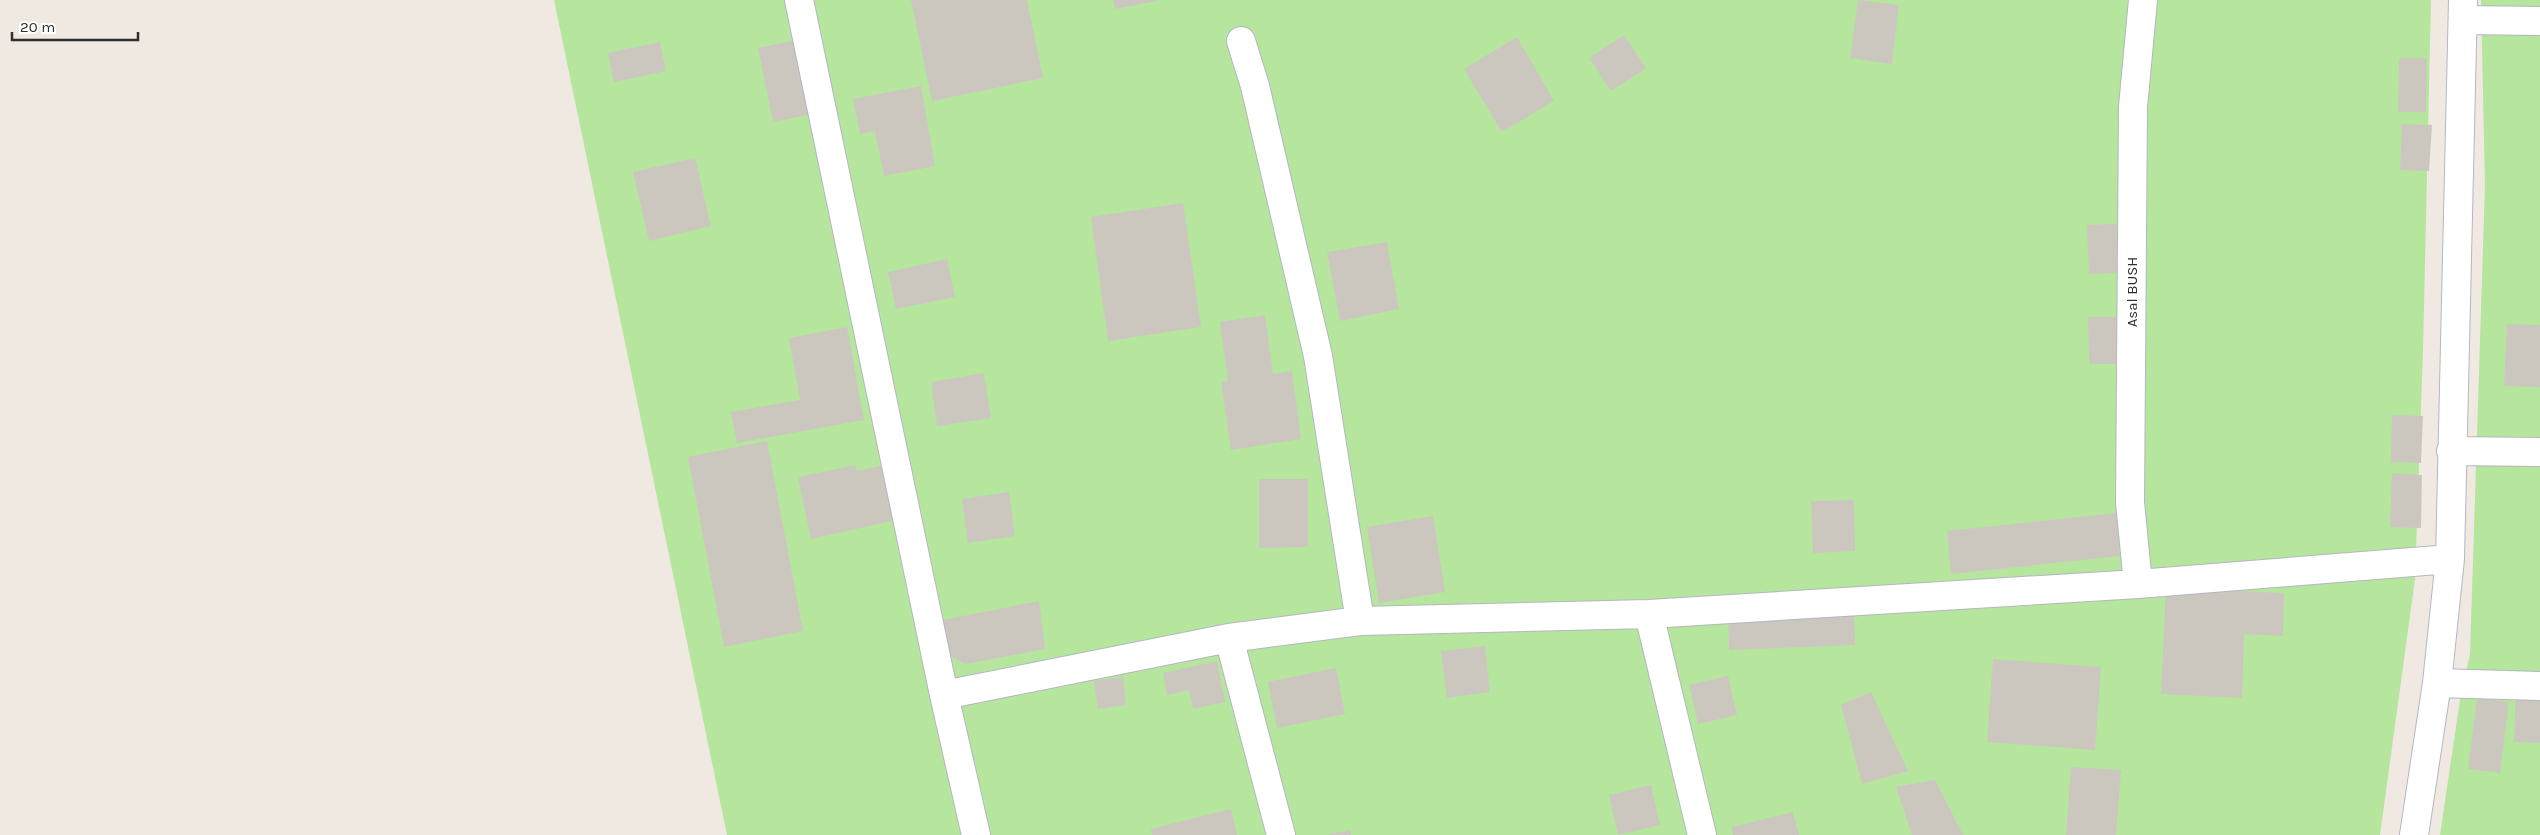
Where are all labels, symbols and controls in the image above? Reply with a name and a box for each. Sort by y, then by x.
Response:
scale bar [12,10,139,42]
text: 20 m [20,18,55,36]
street label: Asal BUSH [2123,257,2141,327]

